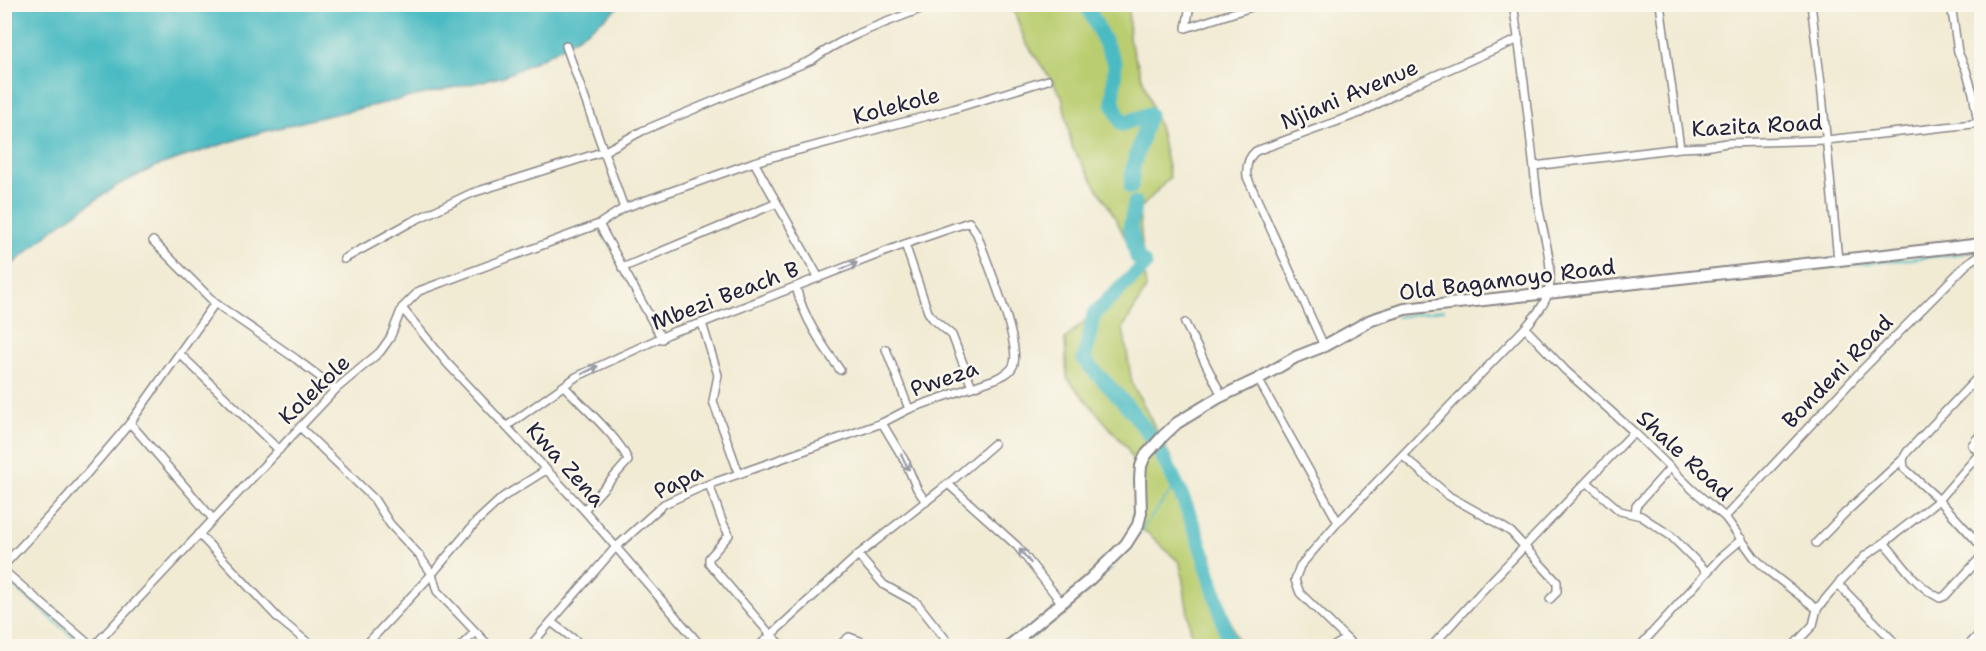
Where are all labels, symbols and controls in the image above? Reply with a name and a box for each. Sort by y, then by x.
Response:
street label: Njiani Avenue [1276,52,1422,136]
street label: Kolekole [849,80,943,131]
street label: Kazita Road [1691,108,1823,143]
street label: Old Bagamoyo Road [1397,252,1617,307]
street label: Mbezi Beach B [647,254,803,337]
one-way arrow [839,260,858,271]
street label: Bondeni Road [1776,308,1899,435]
street label: Kolekole [272,348,356,431]
street label: Pweza [906,353,982,404]
one-way arrow [581,364,599,375]
street label: Shale Road [1631,404,1739,507]
street label: Kwa Zena [520,416,612,513]
one-way arrow [899,453,911,470]
street label: Papa [649,457,708,506]
one-way arrow [1018,548,1031,564]

